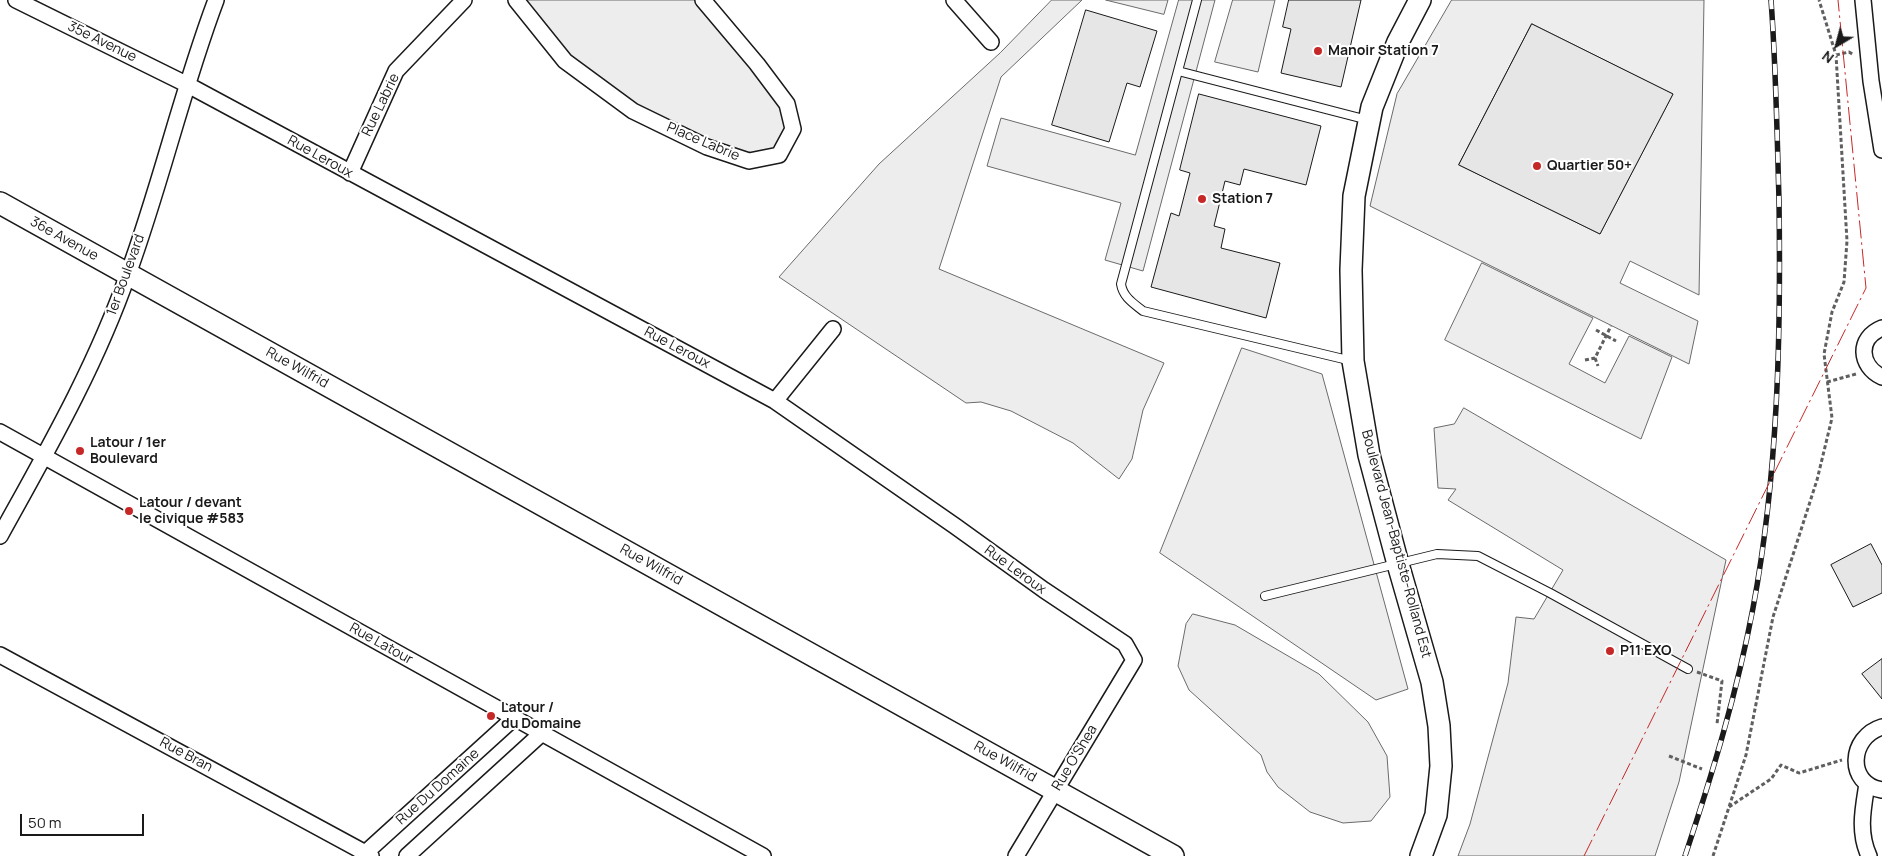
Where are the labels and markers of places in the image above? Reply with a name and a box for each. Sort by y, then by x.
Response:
place label: Manoir Station 7 [1328,43,1439,59]
marker: Manoir Station 7 [1312,45,1324,57]
place label: Quartier 50+ [1547,158,1632,174]
marker: Quartier 50+ [1531,160,1543,172]
place label: Station 7 [1212,191,1273,207]
marker: Station 7 [1196,193,1208,205]
place label: Latour / 1er Boulevard [90,435,166,468]
marker: Latour / 1er Boulevard [74,445,86,457]
place label: Latour / devant le civique #583 [139,495,244,528]
marker: Latour / devant le civique #583 [123,505,135,517]
place label: P11 EXO [1620,643,1671,659]
marker: P11 EXO [1604,645,1616,657]
place label: Latour / du Domaine [501,700,581,732]
marker: Latour / du Domaine [485,710,497,722]

